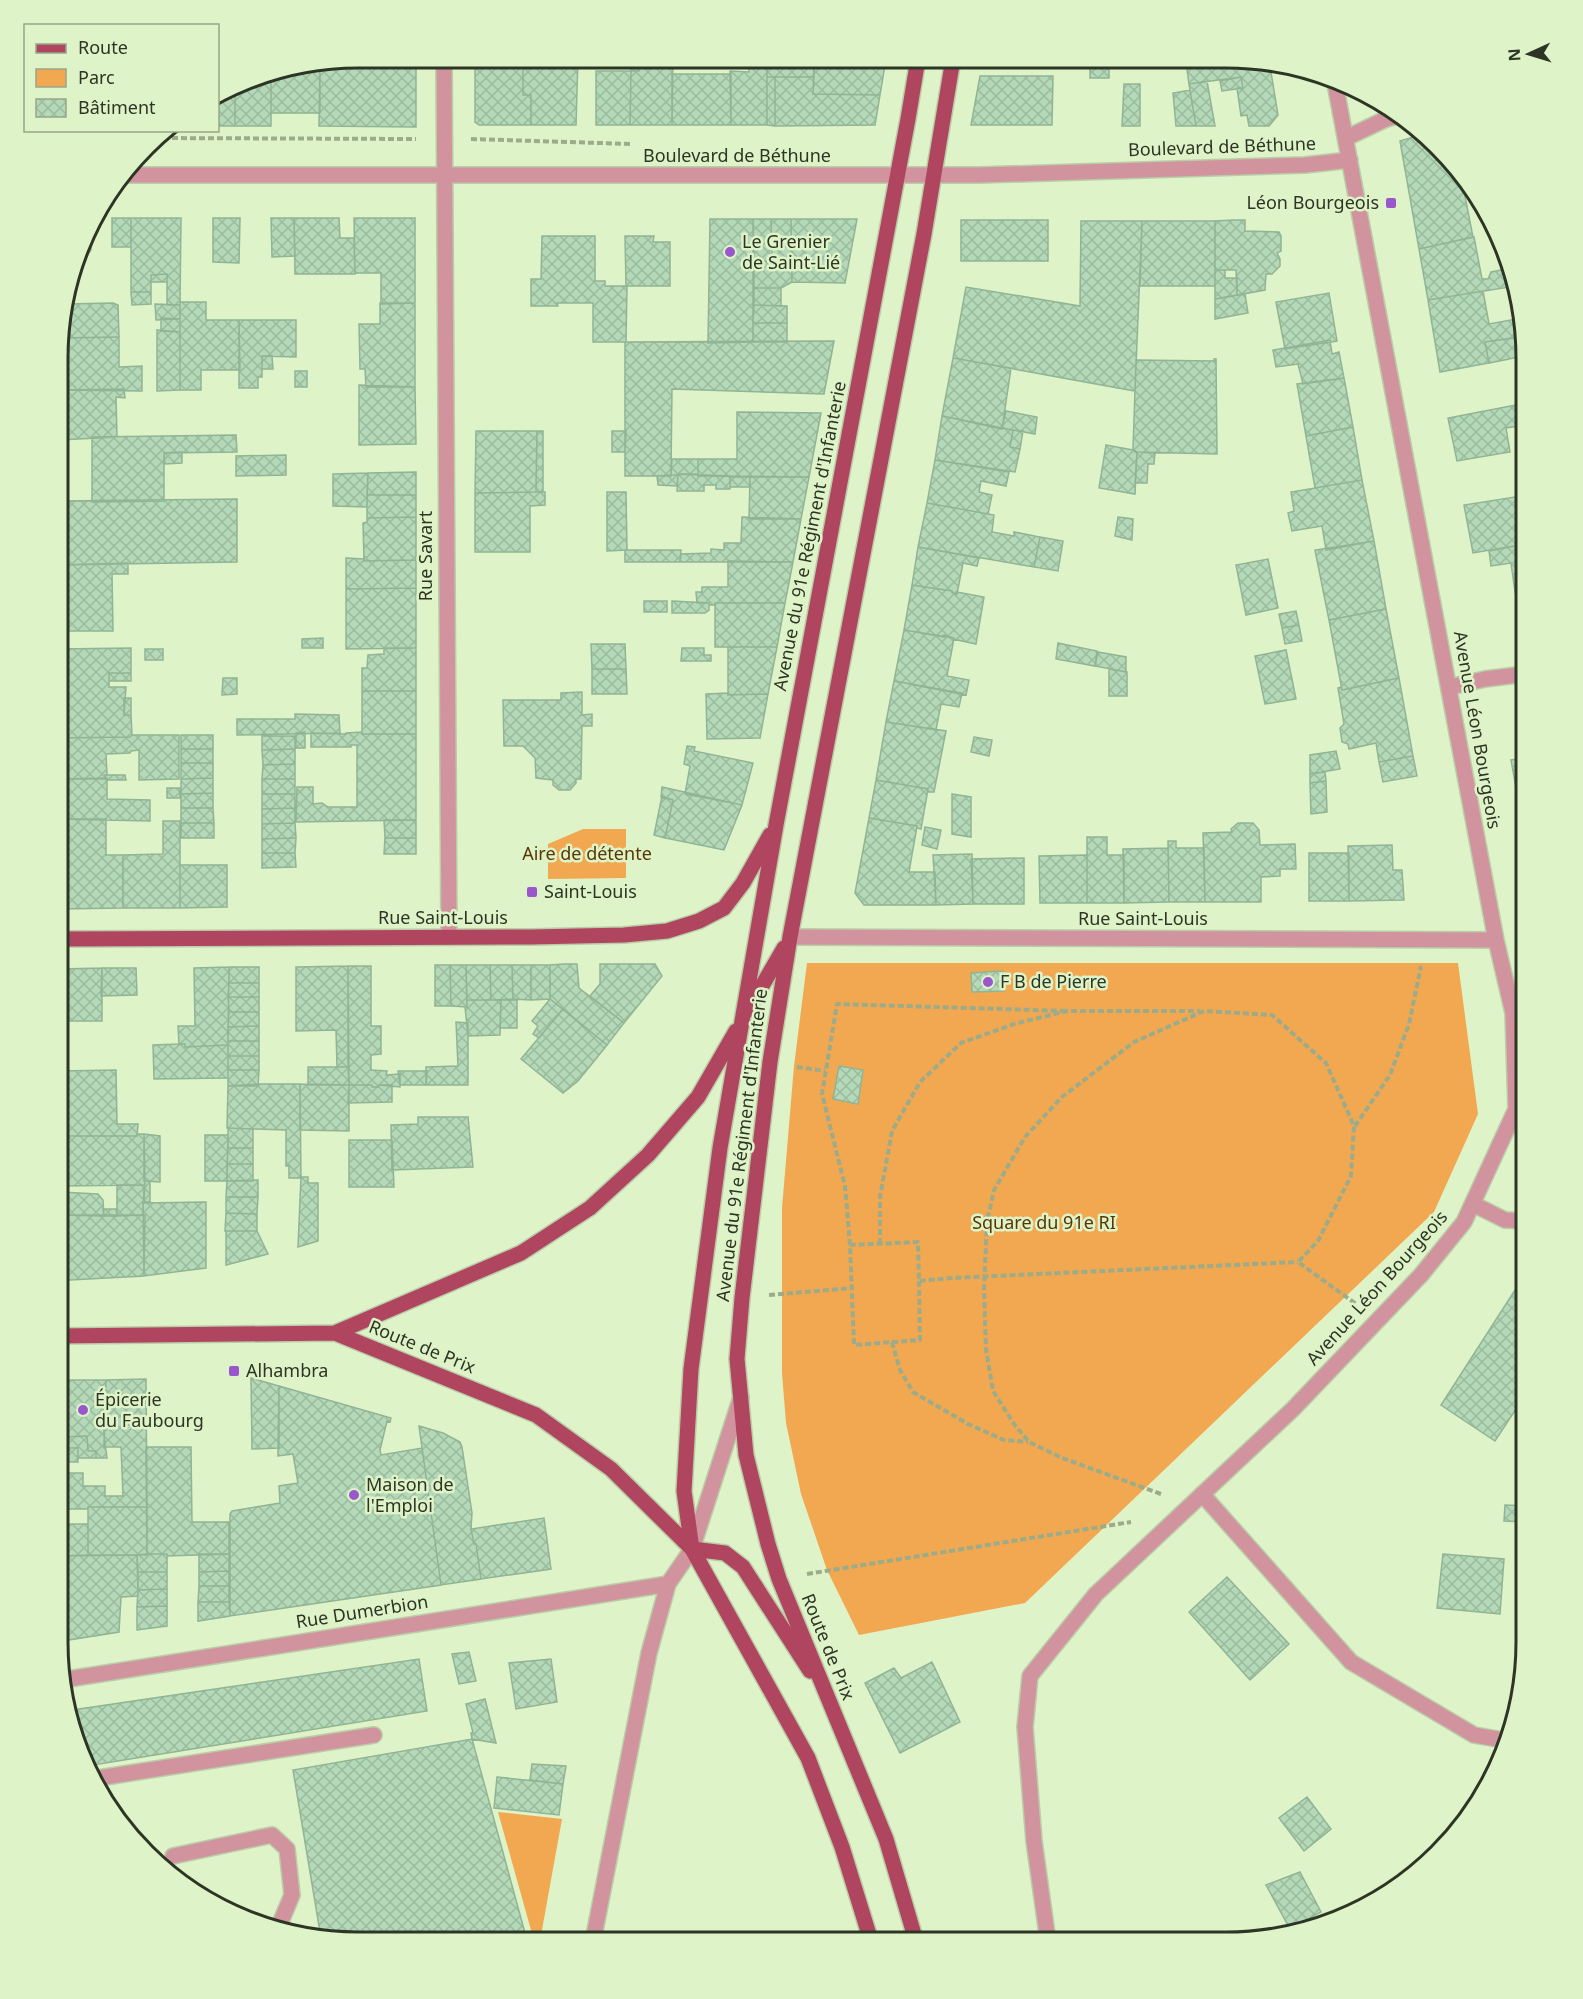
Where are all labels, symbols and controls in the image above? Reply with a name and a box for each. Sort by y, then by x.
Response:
legend [24,24,219,132]
north arrow [1499,24,1559,84]
text: Route [78,35,128,59]
text: N [1503,48,1525,62]
text: Parc [78,65,115,89]
text: Bâtiment [78,95,156,119]
street label: Boulevard de Béthune [1128,131,1316,161]
street label: Boulevard de Béthune [643,143,831,167]
place label: Léon Bourgeois [1246,190,1379,214]
marker: Léon Bourgeois [1384,196,1398,210]
place label: Le Grenier de Saint-Lié [742,229,840,274]
marker: Le Grenier de Saint-Lié [723,245,737,259]
street label: Avenue du 91e Régiment d'Infanterie [767,379,851,693]
street label: Rue Savart [413,510,437,601]
street label: Avenue Léon Bourgeois [1449,629,1507,831]
park label: Aire de détente [522,841,652,865]
place label: Saint-Louis [544,879,637,903]
marker: Saint-Louis [525,885,539,899]
street label: Rue Saint-Louis [378,905,508,929]
street label: Rue Saint-Louis [1078,906,1208,930]
place label: F B de Pierre [1000,969,1107,993]
marker: F B de Pierre [981,975,995,989]
street label: Avenue du 91e Régiment d'Infanterie [710,987,772,1303]
street label: Avenue Léon Bourgeois [1300,1205,1452,1370]
park label: Square du 91e RI [972,1210,1116,1234]
street label: Route de Prix [366,1314,480,1379]
place label: Alhambra [246,1358,328,1382]
marker: Alhambra [227,1364,241,1378]
place label: Épicerie du Faubourg [95,1387,204,1432]
marker: Épicerie du Faubourg [76,1403,90,1417]
place label: Maison de l'Emploi [366,1472,454,1517]
marker: Maison de l'Emploi [347,1488,361,1502]
street label: Rue Dumerbion [294,1589,430,1633]
street label: Route de Prix [797,1590,861,1704]

